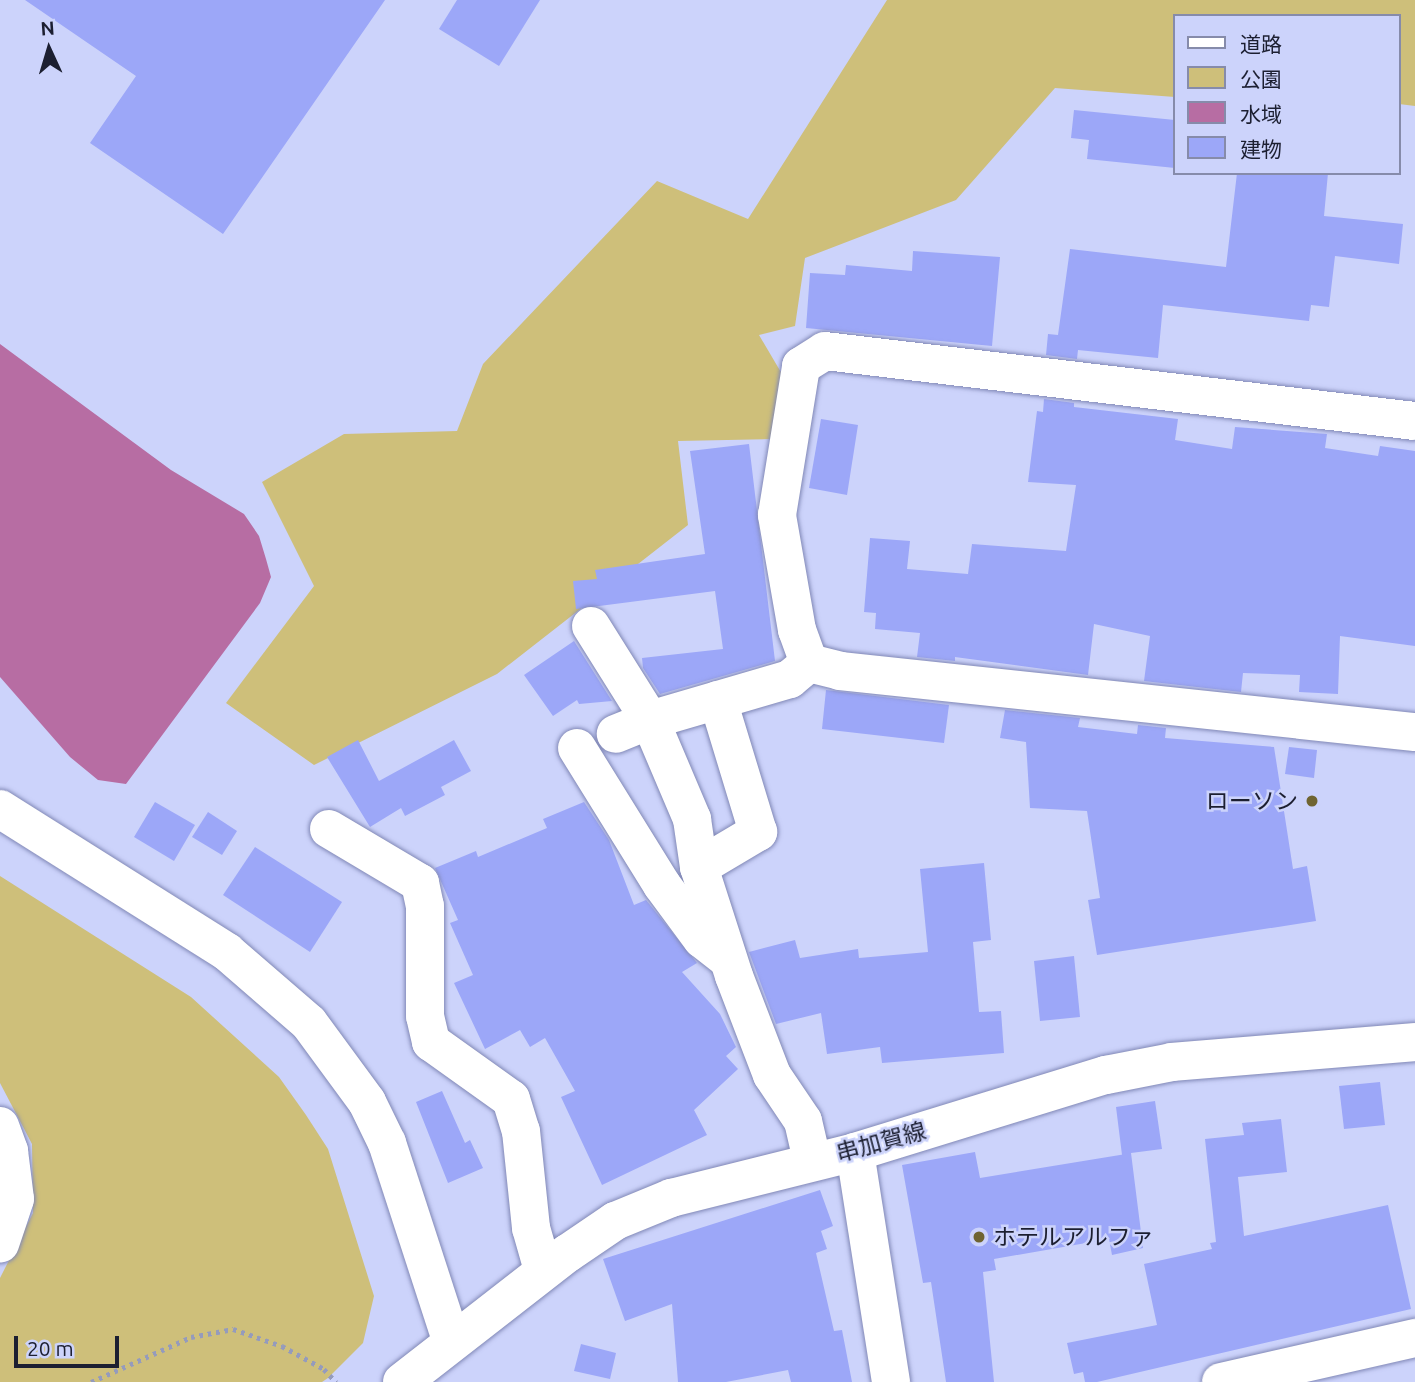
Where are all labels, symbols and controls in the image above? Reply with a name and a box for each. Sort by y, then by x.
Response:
north arrow [14,14,84,84]
legend [1174,14,1401,175]
text: N [40,17,55,40]
text: 道路 [1240,32,1282,56]
text: 公園 [1240,67,1282,91]
text: 水域 [1240,102,1282,126]
text: 建物 [1240,137,1282,161]
place label: ローソン [1206,787,1298,815]
marker: ローソン [1304,793,1320,809]
street label: 串加賀線 [833,1117,929,1167]
place label: ホテルアルファ [993,1223,1154,1251]
marker: ホテルアルファ [971,1229,987,1245]
scale bar [18,1322,122,1366]
text: 20 m [27,1336,74,1360]

